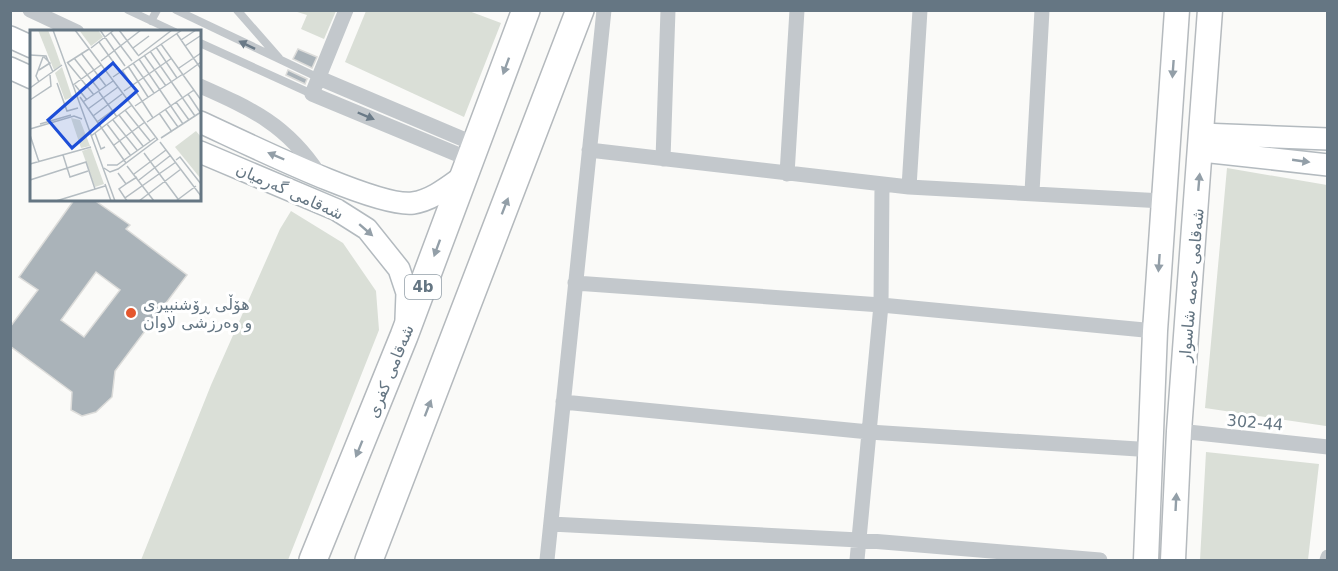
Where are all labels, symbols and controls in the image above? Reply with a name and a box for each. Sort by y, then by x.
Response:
inset map [30,30,201,201]
one-way arrow [238,40,255,49]
one-way arrow [500,57,510,75]
one-way arrow [1168,59,1177,78]
one-way arrow [357,111,375,121]
one-way arrow [268,151,285,160]
one-way arrow [1292,156,1311,165]
street label: شەقامی گەرمیان [233,159,346,225]
one-way arrow [1194,172,1204,191]
one-way arrow [501,197,510,215]
street label: شەقامی حەمە شاسوار [1175,207,1209,364]
one-way arrow [358,223,374,236]
one-way arrow [432,239,442,257]
one-way arrow [1154,254,1164,273]
road number: 4b [405,275,441,299]
place label: هۆڵی ڕۆشنبیری و وەرزشی لاوان [143,294,252,333]
marker: هۆڵی ڕۆشنبیری و وەرزشی لاوان [124,306,138,320]
street label: شەقامی کفری [363,322,419,421]
one-way arrow [424,399,433,417]
street label: 302-44 [1226,411,1284,434]
one-way arrow [354,440,363,458]
one-way arrow [1171,493,1180,512]

